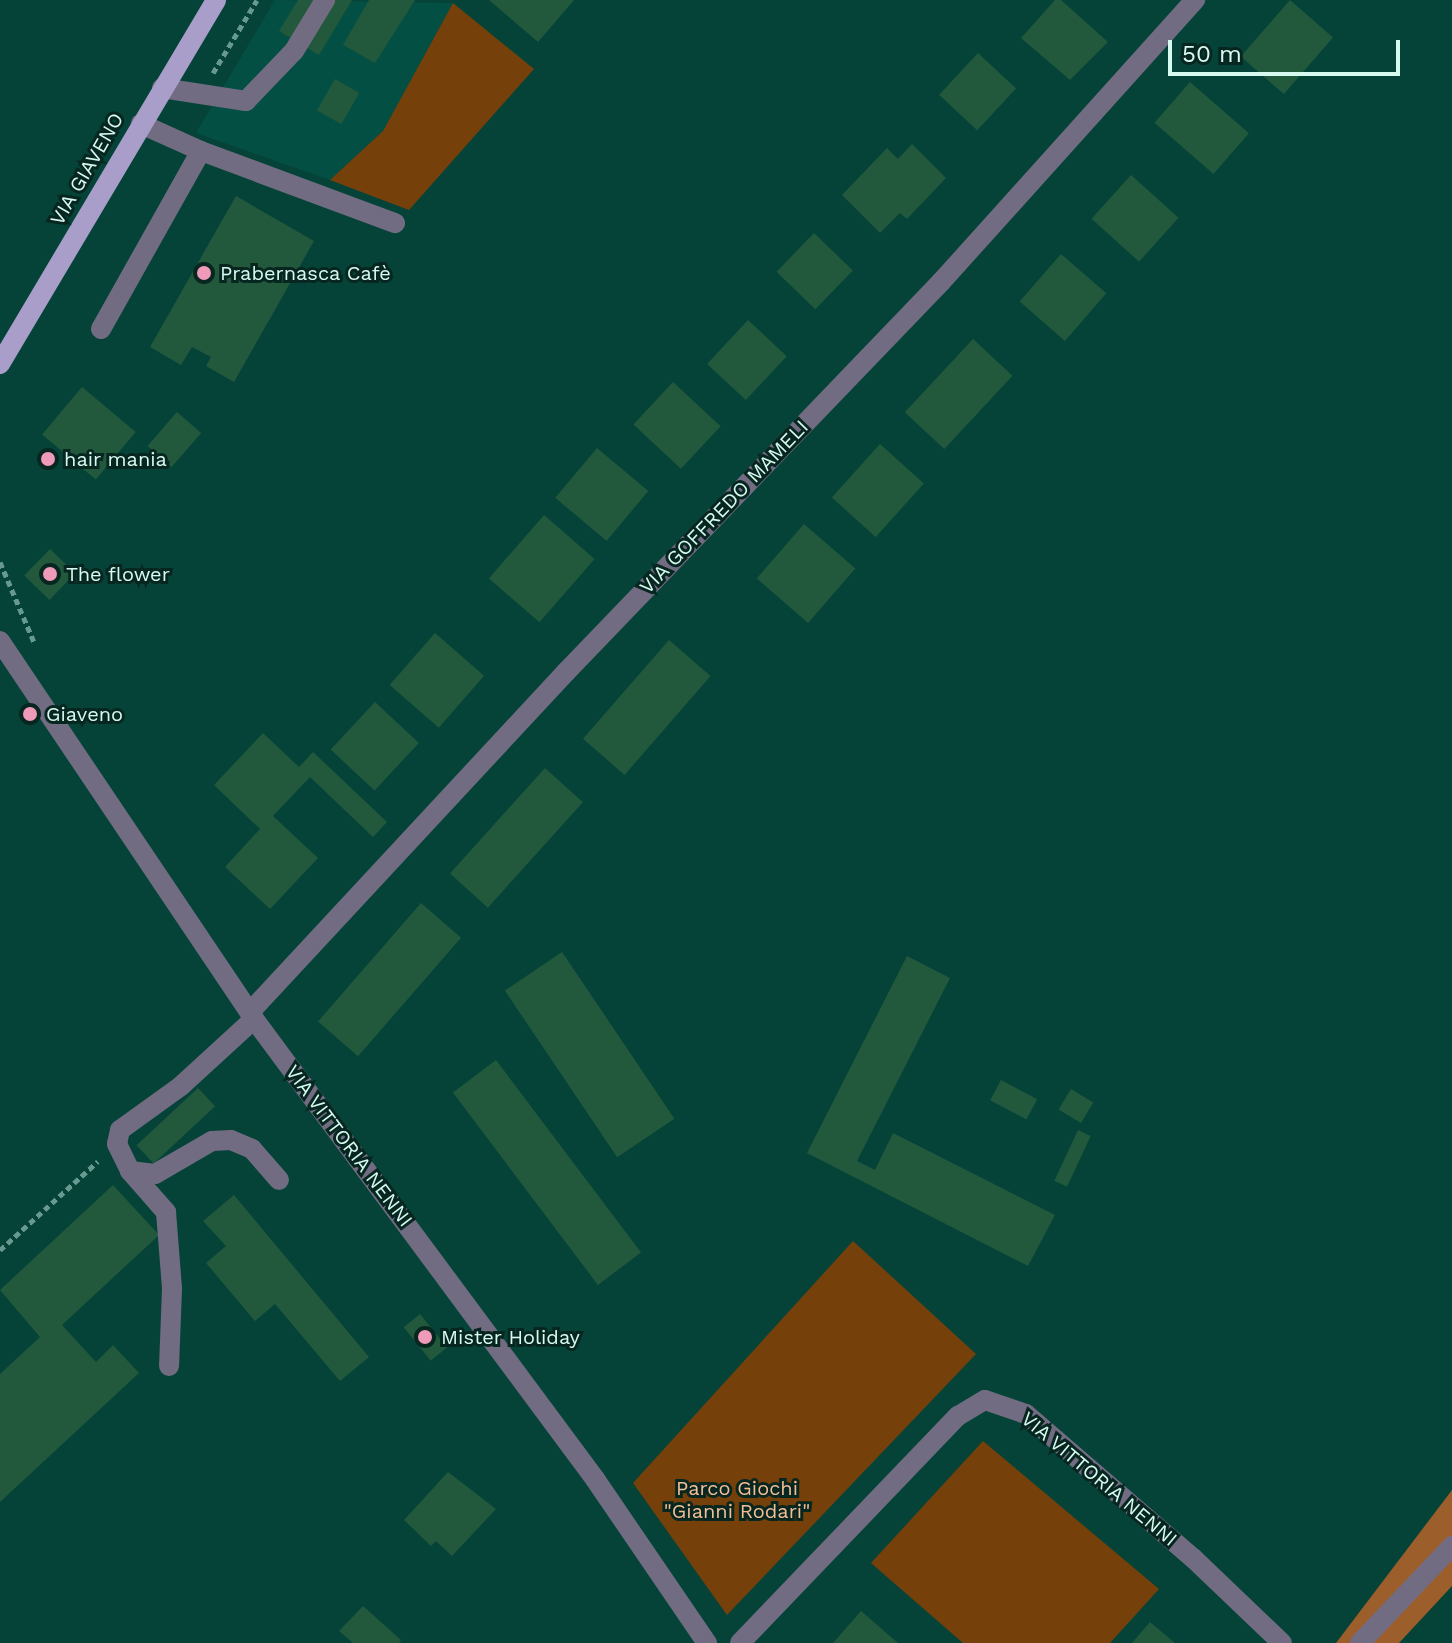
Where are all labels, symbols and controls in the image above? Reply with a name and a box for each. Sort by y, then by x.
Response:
scale bar [1172,24,1404,74]
text: 50 m [1182,40,1242,68]
street label: VIA GIAVENO [45,108,129,230]
place label: Prabernasca Cafè [220,261,391,285]
marker: Prabernasca Cafè [195,264,213,282]
street label: VIA GOFFREDO MAMELI [634,415,814,599]
place label: hair mania [64,447,167,471]
marker: hair mania [39,450,57,468]
place label: The flower [66,562,170,586]
marker: The flower [41,565,59,583]
place label: Giaveno [46,702,123,726]
marker: Giaveno [21,705,39,723]
street label: VIA VITTORIA NENNI [280,1060,418,1232]
place label: Mister Holiday [441,1325,580,1349]
marker: Mister Holiday [416,1328,434,1346]
street label: VIA VITTORIA NENNI [1015,1406,1183,1552]
park label: Parco Giochi "Gianni Rodari" [664,1476,810,1523]

